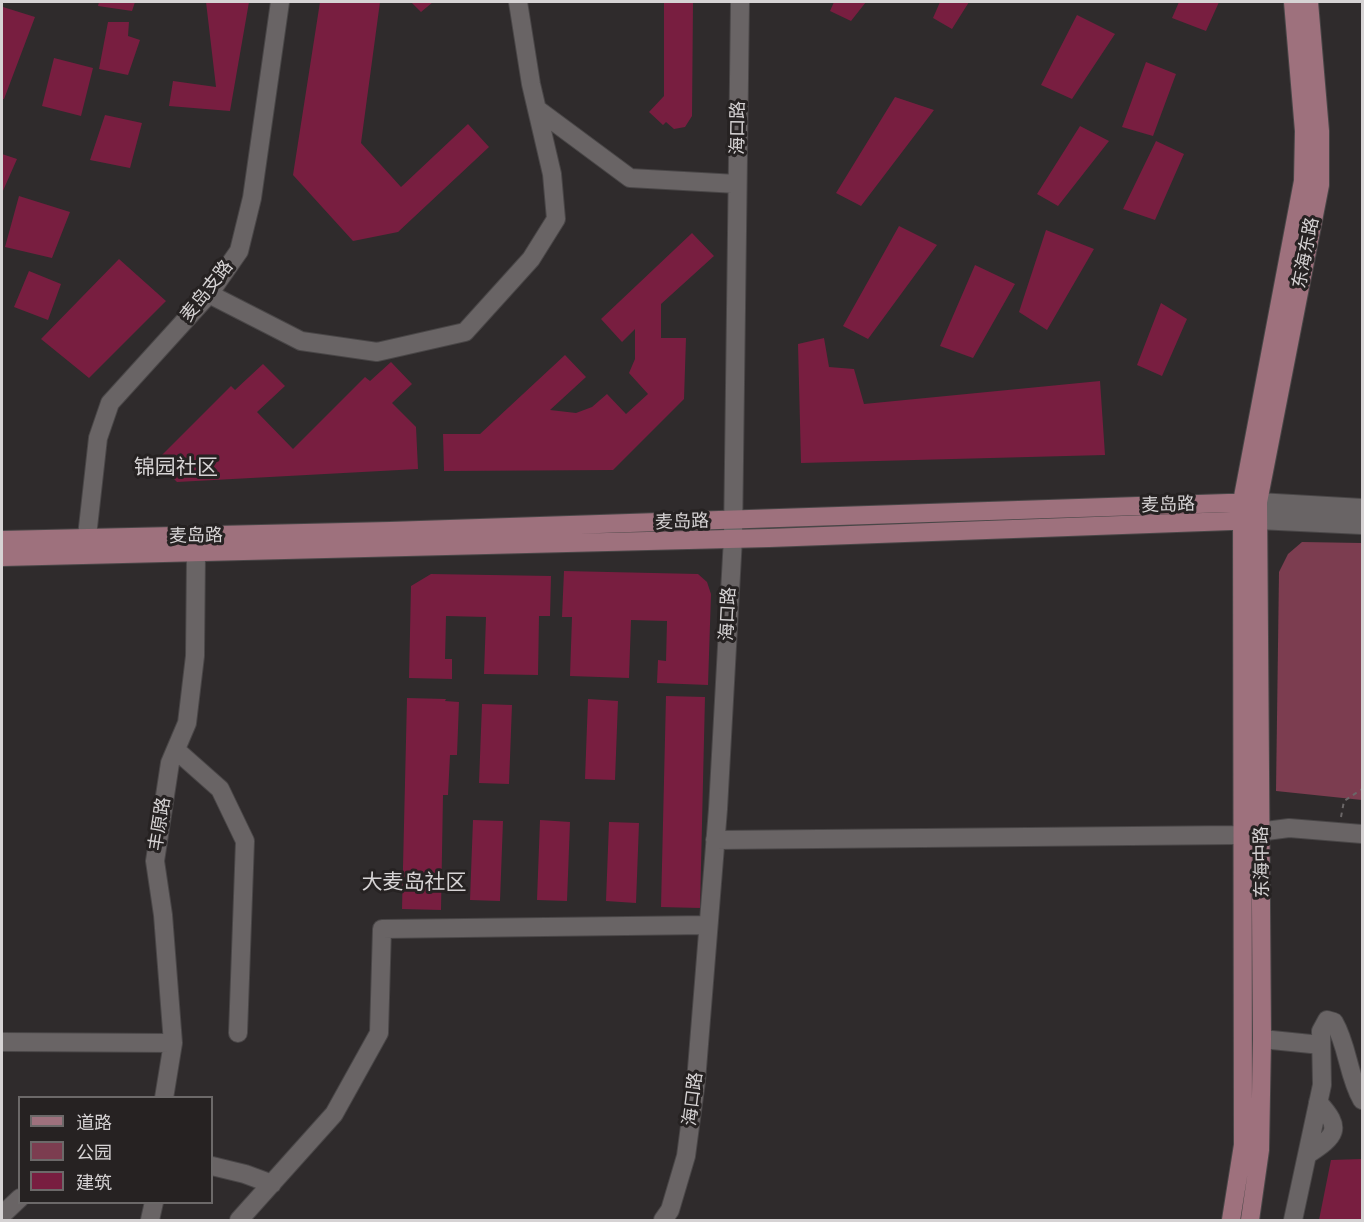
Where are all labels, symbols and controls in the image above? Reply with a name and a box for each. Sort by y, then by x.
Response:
street label: 海口路 [727,101,749,155]
street label: 东海东路 [1289,216,1323,290]
street label: 麦岛支路 [176,256,238,326]
district label: 锦园社区 [134,455,218,481]
street label: 麦岛路 [1141,493,1195,517]
street label: 麦岛路 [655,510,709,534]
street label: 麦岛路 [169,525,223,547]
street label: 海口路 [716,586,740,642]
street label: 丰原路 [145,796,175,852]
street label: 东海中路 [1251,826,1273,898]
district label: 大麦岛社区 [362,870,466,896]
street label: 海口路 [679,1071,707,1127]
legend [18,1096,213,1204]
text: 道路 [76,1112,112,1133]
text: 公园 [76,1142,112,1163]
text: 建筑 [76,1172,112,1193]

